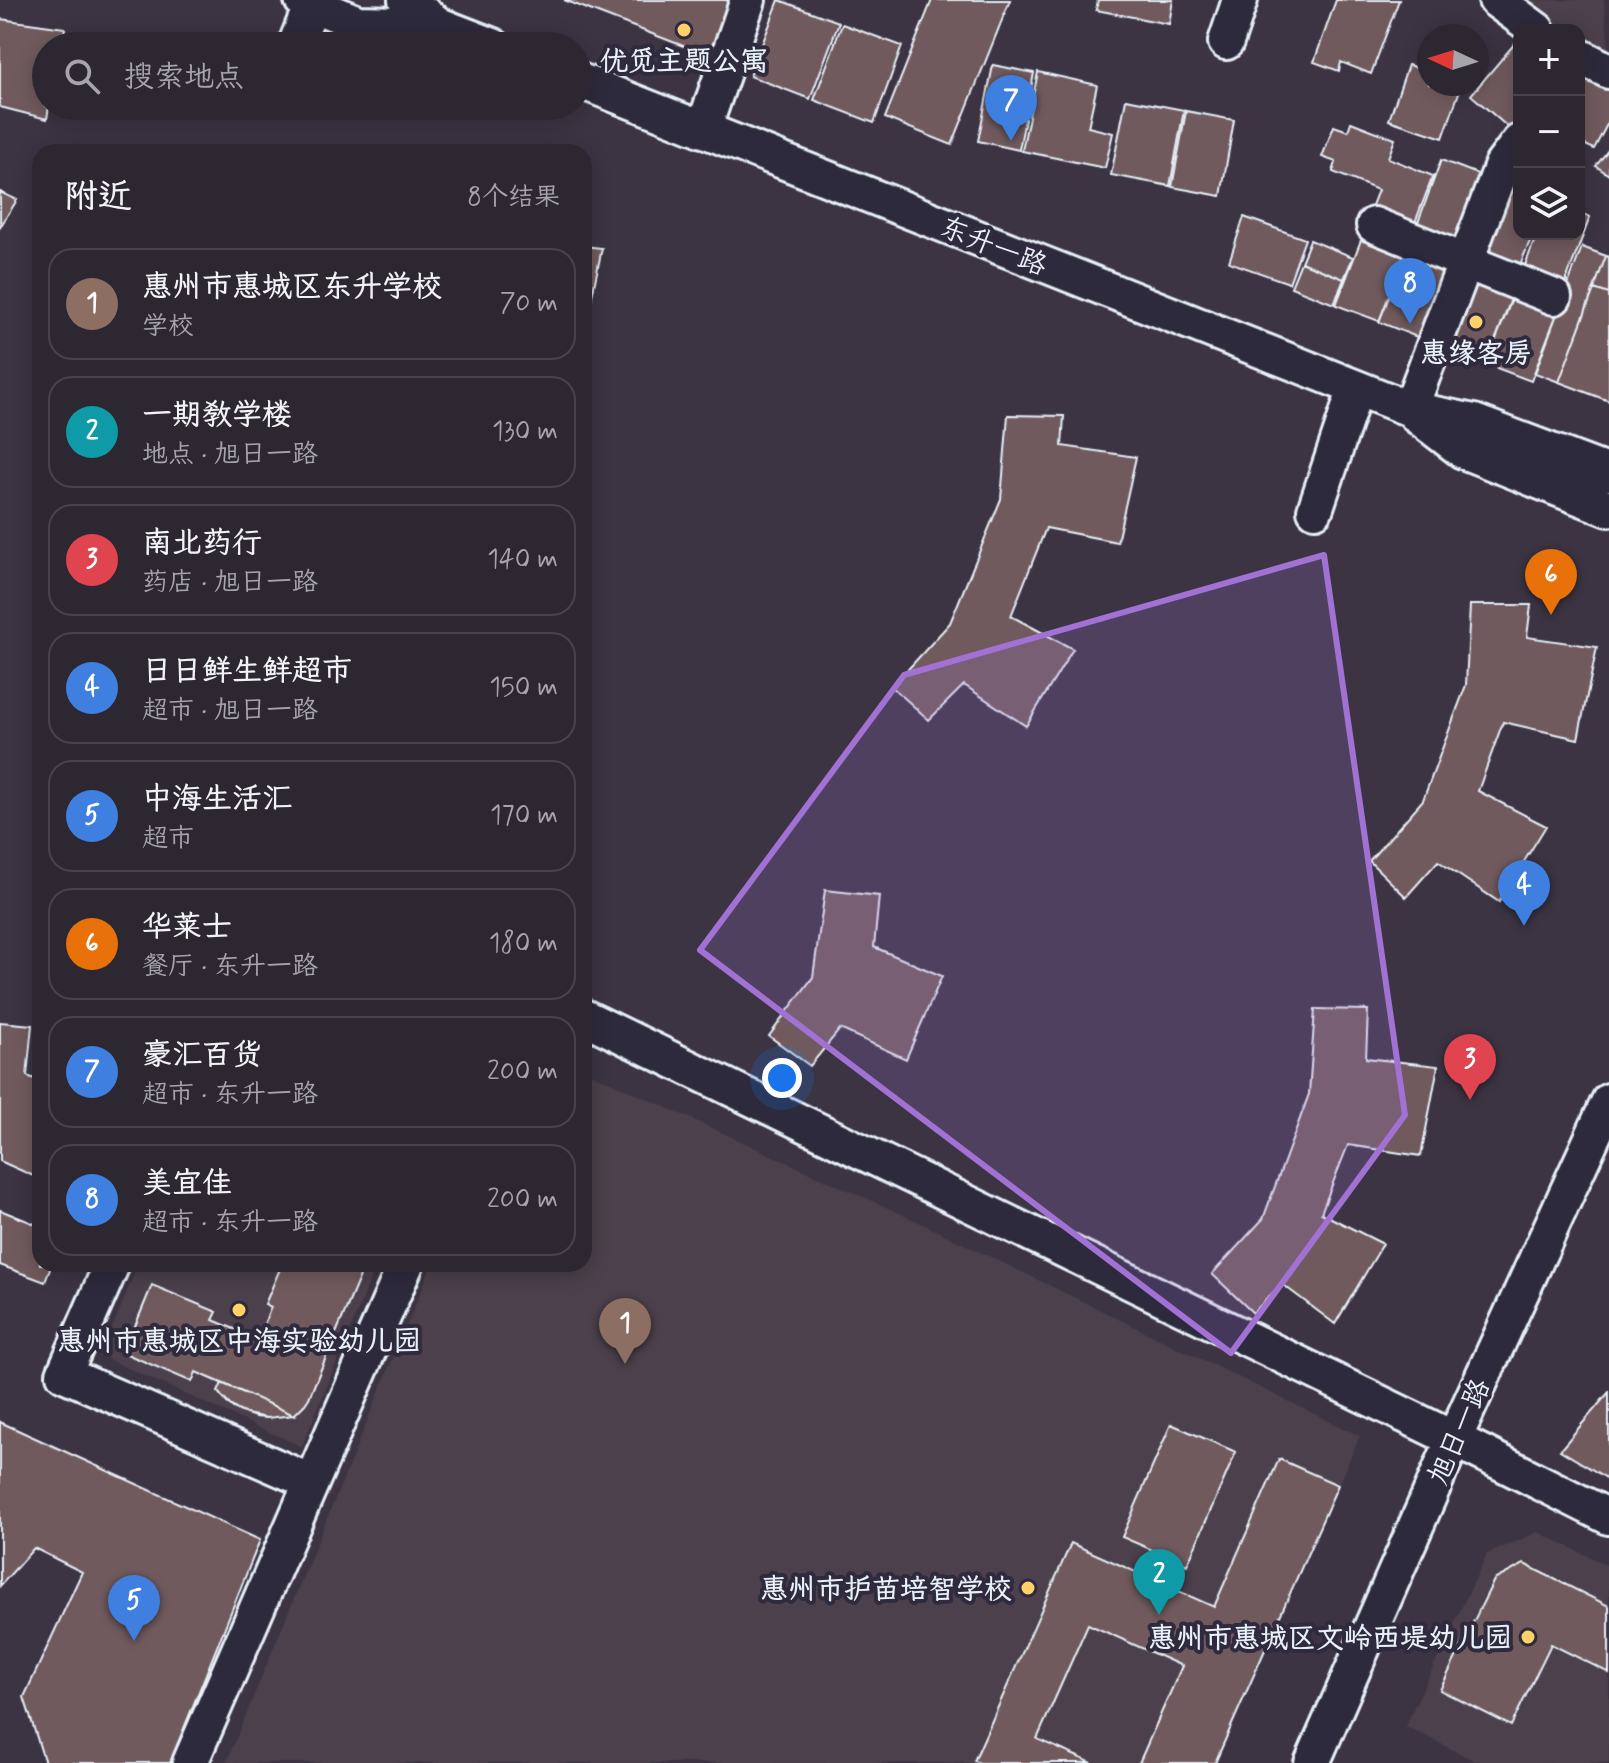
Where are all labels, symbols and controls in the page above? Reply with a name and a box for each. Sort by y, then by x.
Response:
marker: 优觅主题公寓 [675,21,693,39]
north arrow [1417,24,1489,96]
map controls [1513,24,1585,240]
button: + [1513,24,1585,96]
search box [32,32,592,120]
place label: 优觅主题公寓 [600,44,768,81]
icon: search [60,54,104,98]
text: 搜索地点 [124,58,244,97]
pin: 7 [985,75,1037,141]
button: − [1513,96,1585,168]
button: layers [1513,168,1585,240]
text: 附近 [64,175,132,220]
text: 8个结果 [467,181,560,215]
street label: 东升一路 [934,209,1052,285]
pin: 8 [1384,258,1436,324]
text: 惠州市惠城区东升学校 [142,268,442,307]
text: 1 [86,287,98,321]
text: 70 m [500,287,558,321]
text: 学校 [142,310,194,344]
marker: 惠缘客房 [1467,313,1485,331]
place label: 惠缘客房 [1420,336,1532,373]
text: 一期教学楼 [142,396,292,435]
text: 2 [86,415,98,449]
text: 130 m [492,415,558,449]
text: 地点 · 旭日一路 [142,438,318,472]
text: 南北药行 [142,524,262,563]
text: 3 [86,543,98,577]
text: 140 m [487,543,558,577]
pin: 6 [1525,549,1577,615]
text: 药店 · 旭日一路 [142,566,318,600]
text: 日日鲜生鲜超市 [142,652,352,691]
text: 4 [84,671,100,705]
text: 150 m [489,671,558,705]
text: 超市 · 旭日一路 [142,694,318,728]
text: 中海生活汇 [142,780,292,819]
text: 5 [84,799,100,833]
text: 170 m [490,799,558,833]
text: 超市 [142,822,194,856]
pin: 4 [1498,860,1550,926]
text: 华莱士 [142,908,232,947]
text: 6 [85,927,99,961]
text: 180 m [489,927,558,961]
text: 餐厅 · 东升一路 [142,950,318,984]
pin: 3 [1444,1034,1496,1100]
text: 豪汇百货 [142,1036,262,1075]
text: 7 [84,1055,100,1089]
text: 200 m [487,1055,558,1089]
your location [762,1058,802,1098]
text: 超市 · 东升一路 [142,1078,318,1112]
text: 美宜佳 [142,1164,232,1203]
text: 8 [85,1183,99,1217]
text: 200 m [487,1183,558,1217]
text: 超市 · 东升一路 [142,1206,318,1240]
pin: 1 [599,1298,651,1364]
marker: 惠州市惠城区中海实验幼儿园 [230,1301,248,1319]
place label: 惠州市惠城区中海实验幼儿园 [57,1324,421,1361]
street label: 旭日一路 [1421,1373,1500,1491]
pin: 2 [1133,1549,1185,1615]
place label: 惠州市护苗培智学校 [760,1572,1012,1609]
pin: 5 [108,1575,160,1641]
marker: 惠州市护苗培智学校 [1019,1579,1037,1597]
place label: 惠州市惠城区文岭西堤幼儿园 [1148,1621,1512,1658]
marker: 惠州市惠城区文岭西堤幼儿园 [1519,1628,1537,1646]

